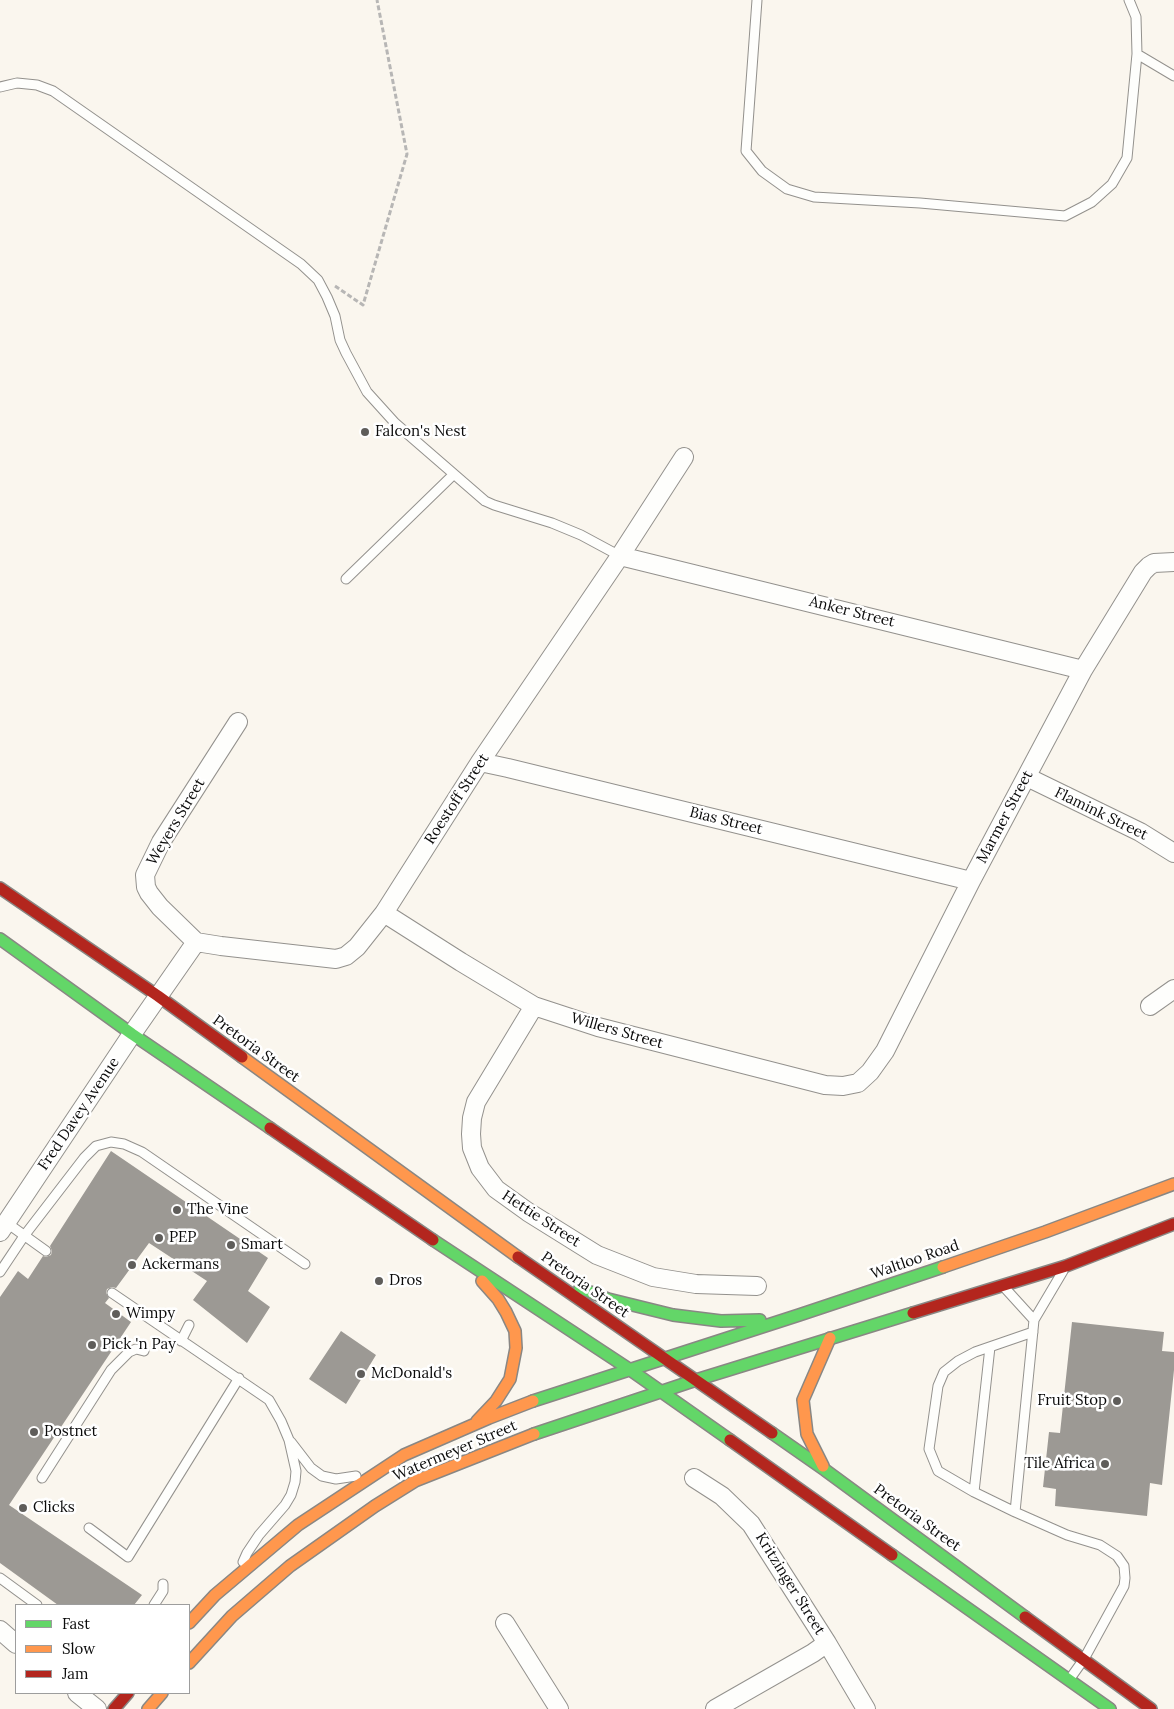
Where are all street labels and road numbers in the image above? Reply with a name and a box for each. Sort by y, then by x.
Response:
street label: Anker Street [807,593,897,631]
street label: Roestoff Street [421,750,493,848]
street label: Marmer Street [973,768,1037,866]
street label: Weyers Street [143,775,209,869]
street label: Flamink Street [1052,784,1150,844]
street label: Bias Street [688,803,764,839]
street label: Willers Street [569,1009,665,1053]
street label: Pretoria Street [209,1011,303,1087]
street label: Fred Davey Avenue [35,1054,123,1174]
street label: Hettie Street [498,1187,584,1251]
street label: Waltloo Road [868,1236,962,1284]
street label: Pretoria Street [538,1248,632,1322]
street label: Watermeyer Street [390,1417,520,1485]
street label: Pretoria Street [870,1480,964,1556]
street label: Kritzinger Street [751,1529,829,1639]

